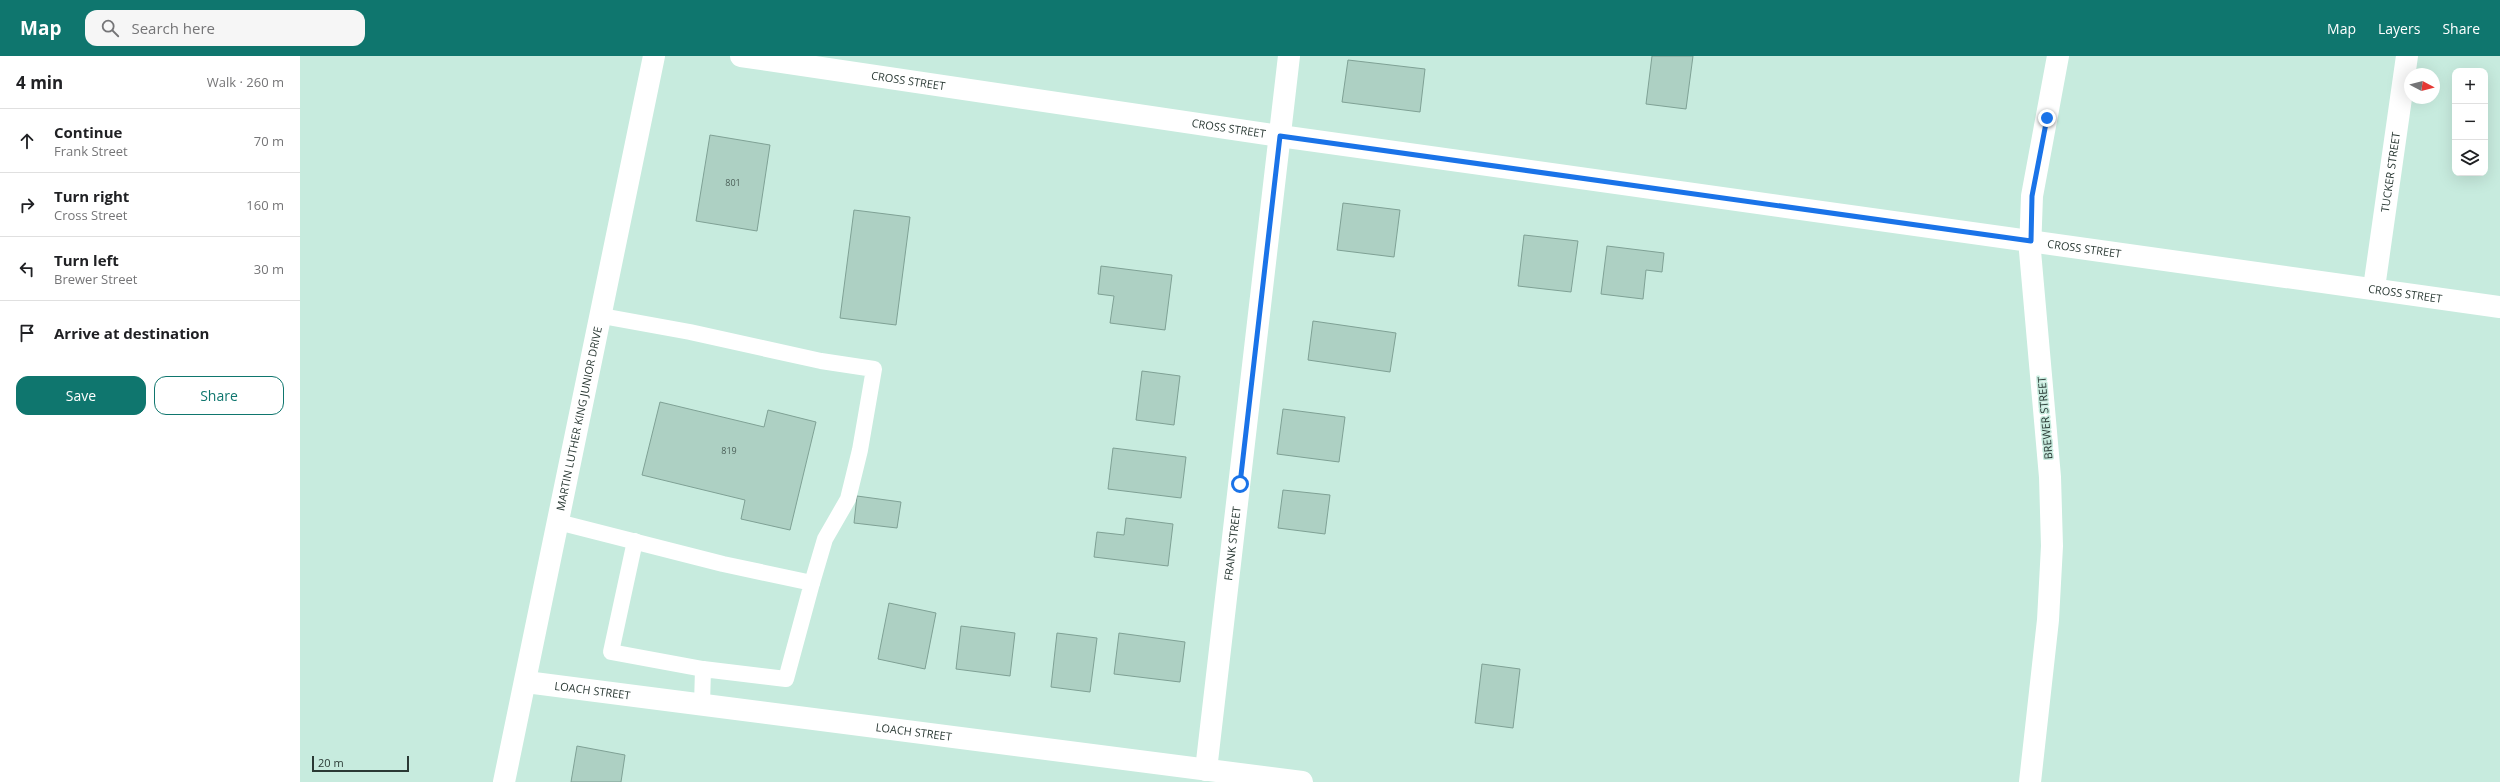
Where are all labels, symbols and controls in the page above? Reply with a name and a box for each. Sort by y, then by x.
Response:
search box [85,10,365,46]
text: Map [20,15,61,41]
icon: search [99,17,121,39]
text: Search here [131,18,215,38]
text: Map [2327,19,2356,38]
text: Layers [2378,19,2420,38]
text: Share [2442,19,2480,38]
street label: CROSS STREET [870,67,946,93]
north arrow [2404,68,2440,104]
map controls [2452,68,2488,176]
button: + [2452,68,2488,104]
text: 4 min [16,71,63,94]
text: Walk · 260 m [207,73,284,91]
button: − [2452,104,2488,140]
route end [2038,109,2056,127]
street label: CROSS STREET [1191,115,1267,141]
text: Continue [54,122,122,142]
icon: ahead [16,130,38,152]
street label: TUCKER STREET [2377,131,2403,213]
text: 70 m [254,132,284,150]
button: layers [2452,140,2488,176]
text: Frank Street [54,142,128,160]
house number: 801 [725,176,741,189]
text: Turn right [54,186,129,206]
icon: right [16,194,38,216]
text: 160 m [246,196,284,214]
text: Cross Street [54,206,127,224]
street label: CROSS STREET [2046,236,2122,261]
text: Turn left [54,250,119,270]
icon: left [16,258,38,280]
text: 30 m [254,260,284,278]
text: Brewer Street [54,270,137,288]
street label: CROSS STREET [2367,281,2443,306]
icon: arrive [16,322,38,344]
text: Arrive at destination [54,323,209,343]
street label: MARTIN LUTHER KING JUNIOR DRIVE [552,325,605,512]
button: Save [16,376,146,415]
button: Share [154,376,284,415]
street label: BREWER STREET [2033,376,2056,460]
house number: 819 [721,444,737,457]
route start [1231,475,1249,493]
street label: FRANK STREET [1220,506,1244,581]
street label: LOACH STREET [554,678,631,702]
street label: LOACH STREET [875,719,953,744]
scale bar [312,754,409,773]
text: 20 m [318,755,344,770]

